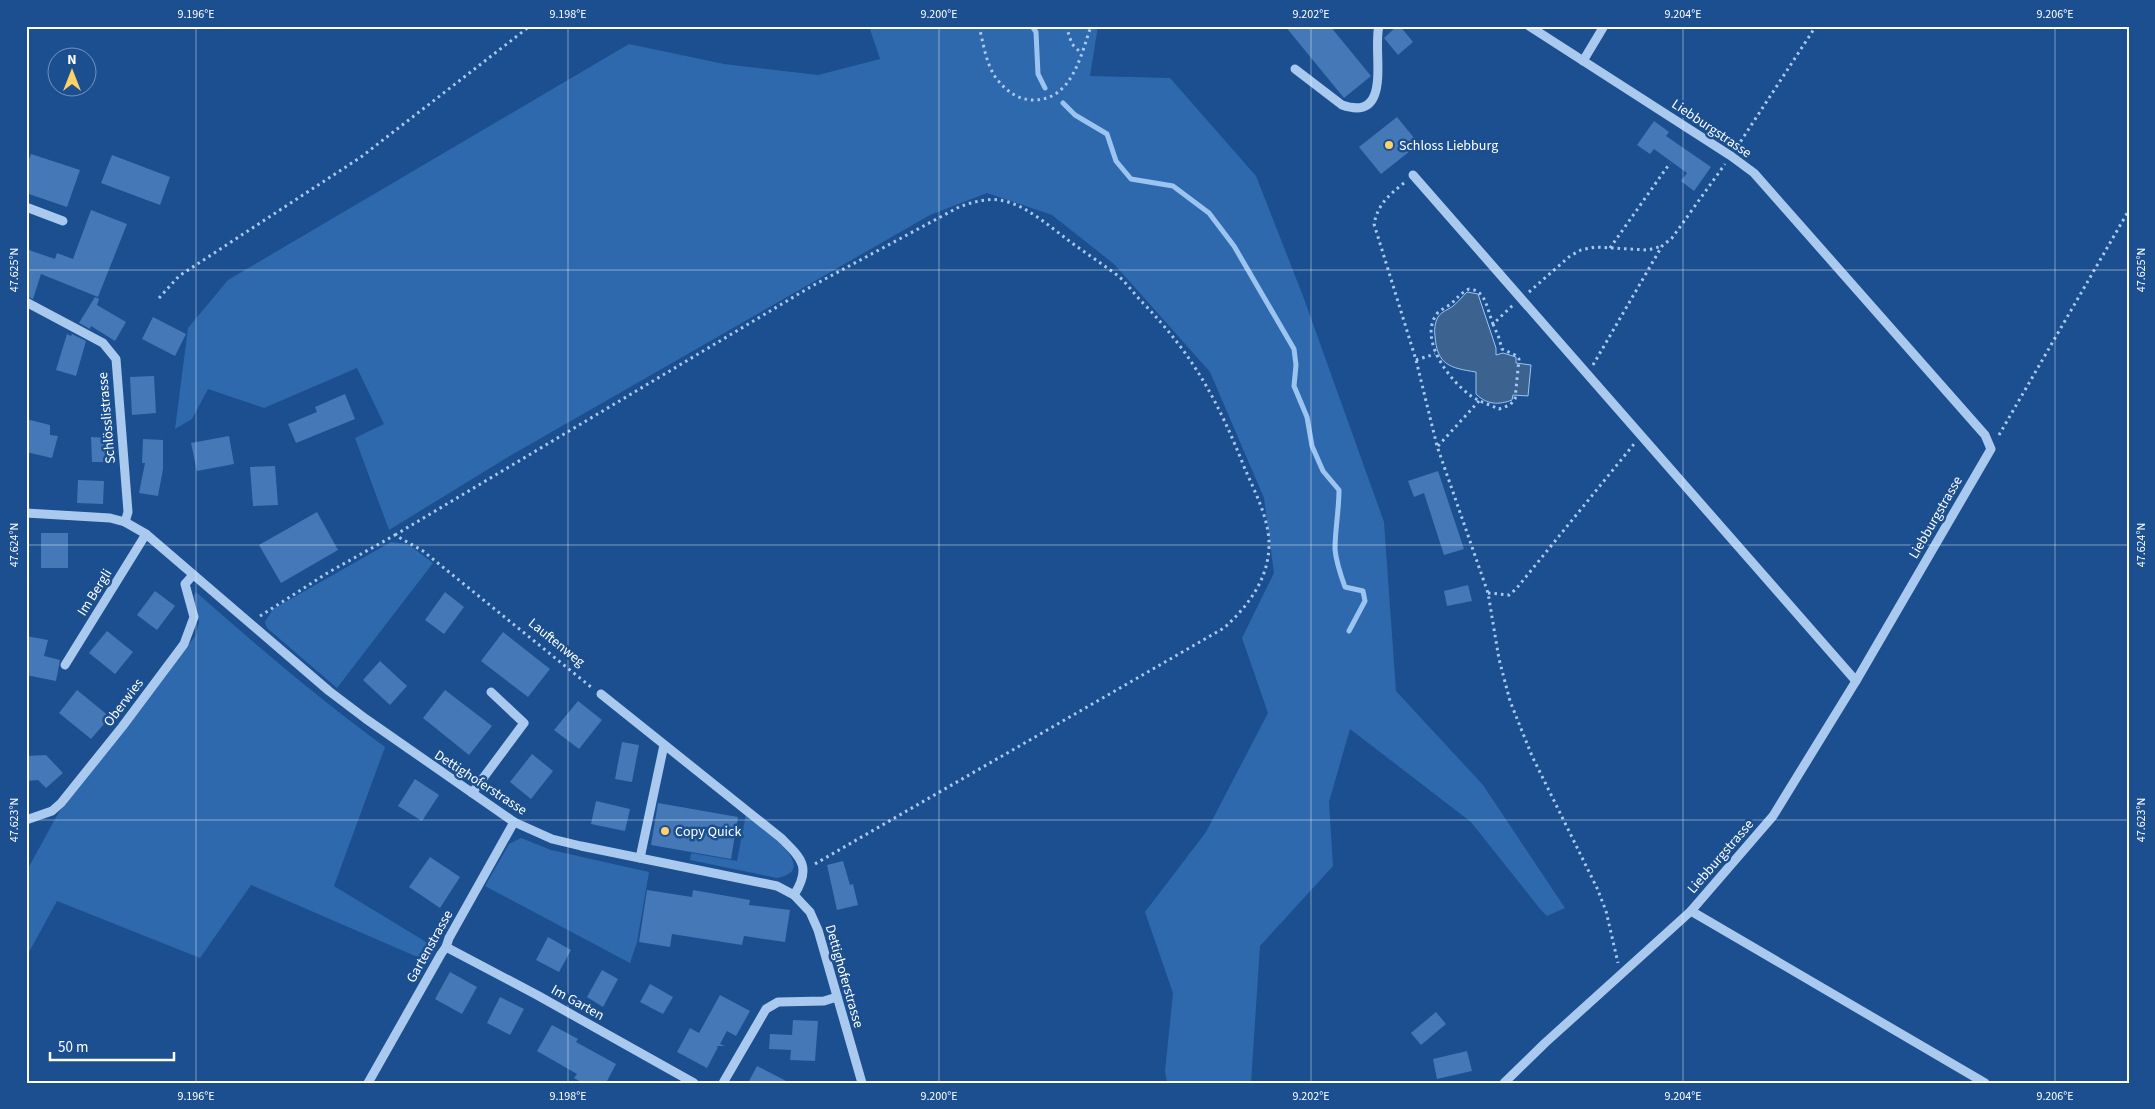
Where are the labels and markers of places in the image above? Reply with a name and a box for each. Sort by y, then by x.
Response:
place label: Schloss Liebburg [1399,136,1498,156]
marker: Schloss Liebburg [1383,139,1395,151]
place label: Copy Quick [675,822,741,842]
marker: Copy Quick [659,825,671,837]

